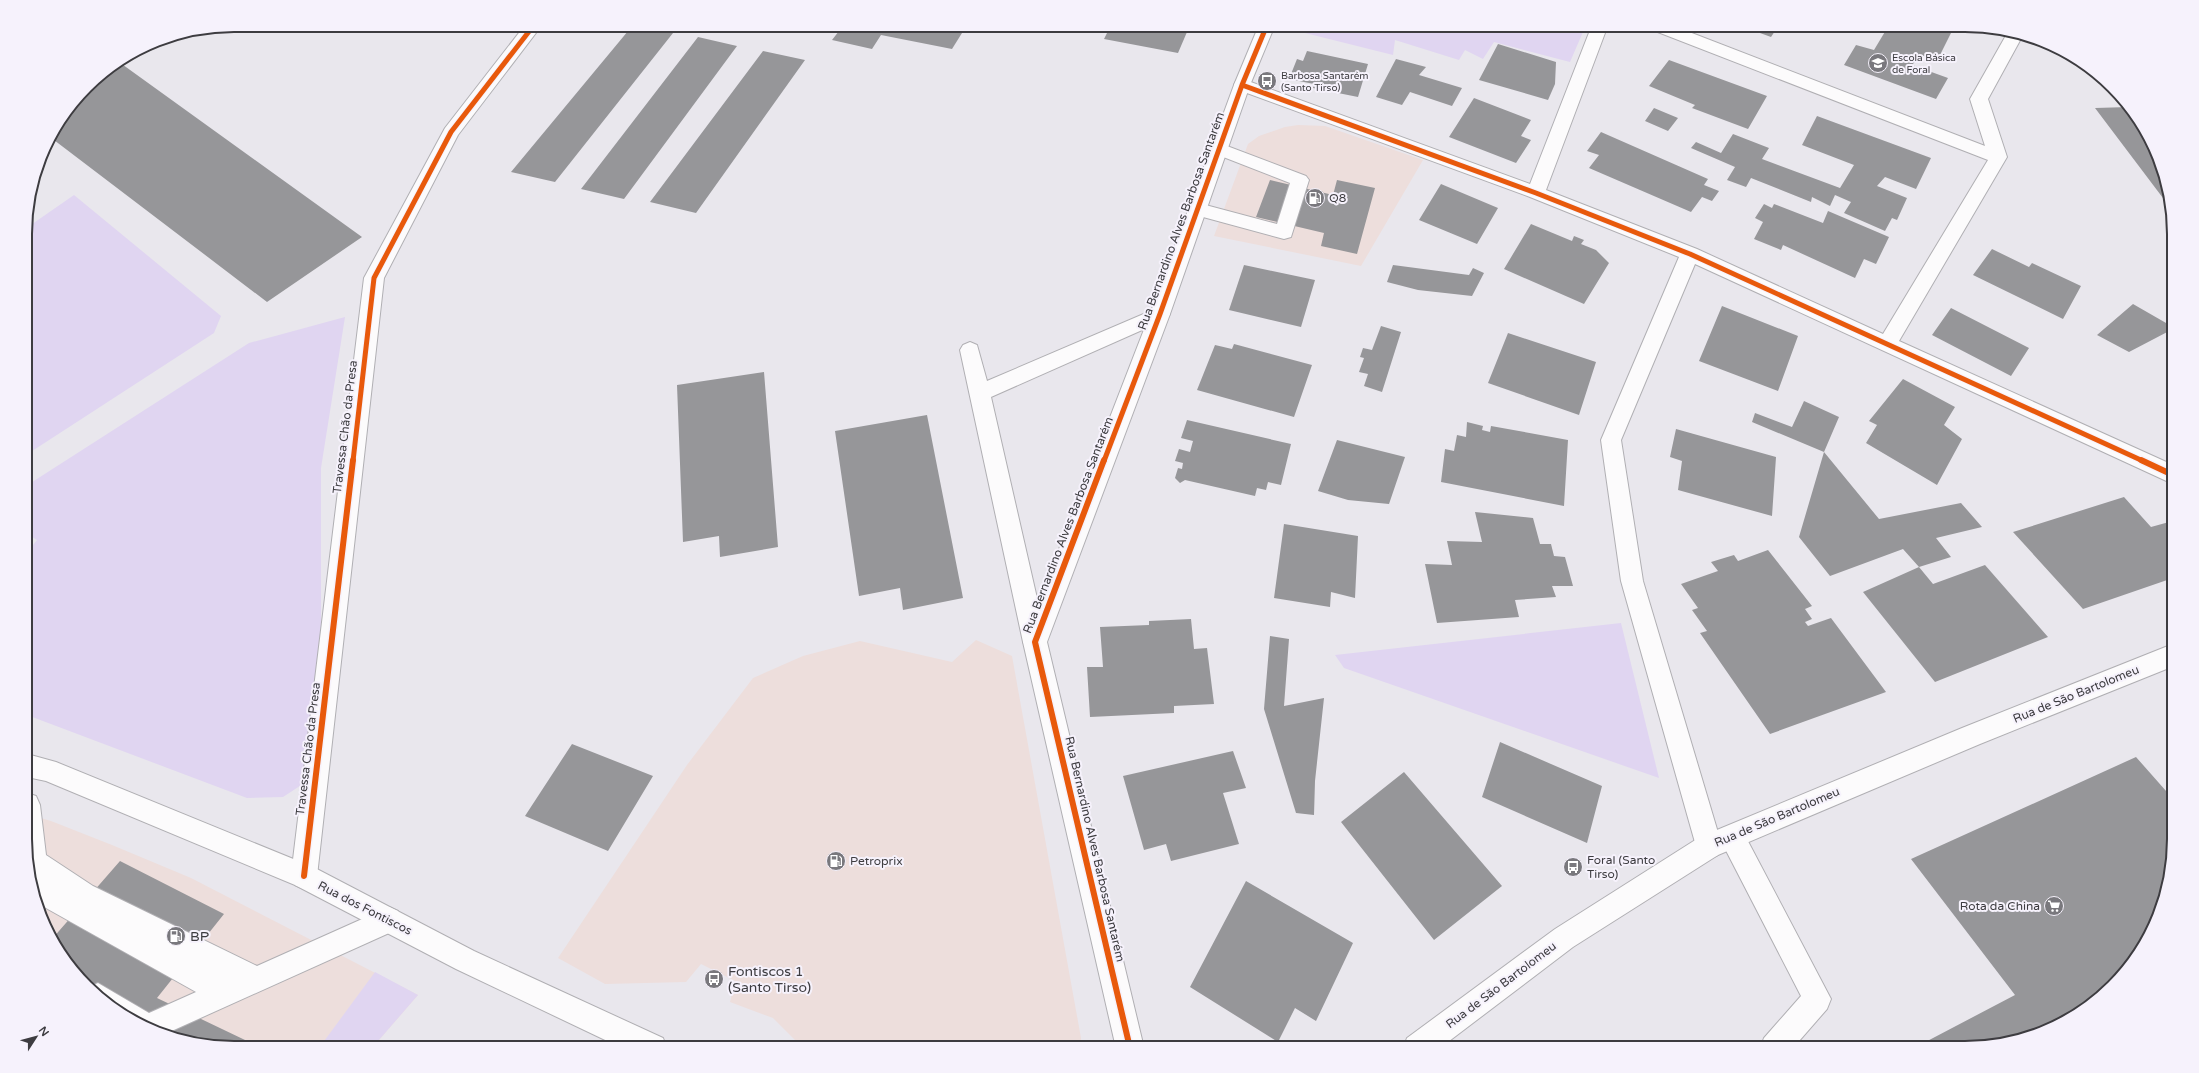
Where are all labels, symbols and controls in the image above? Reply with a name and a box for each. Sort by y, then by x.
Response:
school or university icon: Escola Básica de Foral [1867,52,1889,74]
place label: Escola Básica de Foral [1892,52,1956,76]
bus stop icon: Barbosa Santarém (Santo Tirso) [1256,70,1278,92]
place label: Barbosa Santarém (Santo Tirso) [1281,70,1369,94]
street label: Rua Bernardino Alves Barbosa Santarém [1135,110,1227,332]
fuel station icon: Q8 [1304,187,1326,209]
place label: Q8 [1329,191,1346,205]
street label: Travessa Chão da Presa [330,360,360,494]
street label: Rua Bernardino Alves Barbosa Santarém [1020,415,1116,635]
street label: Rua de São Bartolomeu [2011,662,2141,726]
street label: Travessa Chão da Presa [293,682,323,816]
street label: Rua Bernardino Alves Barbosa Santarém [1062,735,1128,963]
street label: Rua de São Bartolomeu [1712,784,1842,850]
fuel station icon: Petroprix [825,850,847,872]
place label: Foral (Santo Tirso) [1587,853,1655,881]
place label: Petroprix [850,854,903,868]
bus stop icon: Foral (Santo Tirso) [1562,856,1584,878]
street label: Rua dos Fontiscos [316,878,414,938]
supermarket icon: Rota da China [2043,895,2065,917]
place label: Rota da China [1960,899,2040,913]
fuel station icon: BP [165,925,187,947]
place label: BP [190,928,209,945]
street label: Rua de São Bartolomeu [1443,939,1559,1031]
place label: Fontiscos 1 (Santo Tirso) [728,963,811,996]
bus stop icon: Fontiscos 1 (Santo Tirso) [703,968,725,990]
north arrow [16,1017,56,1057]
text: N [36,1024,52,1039]

